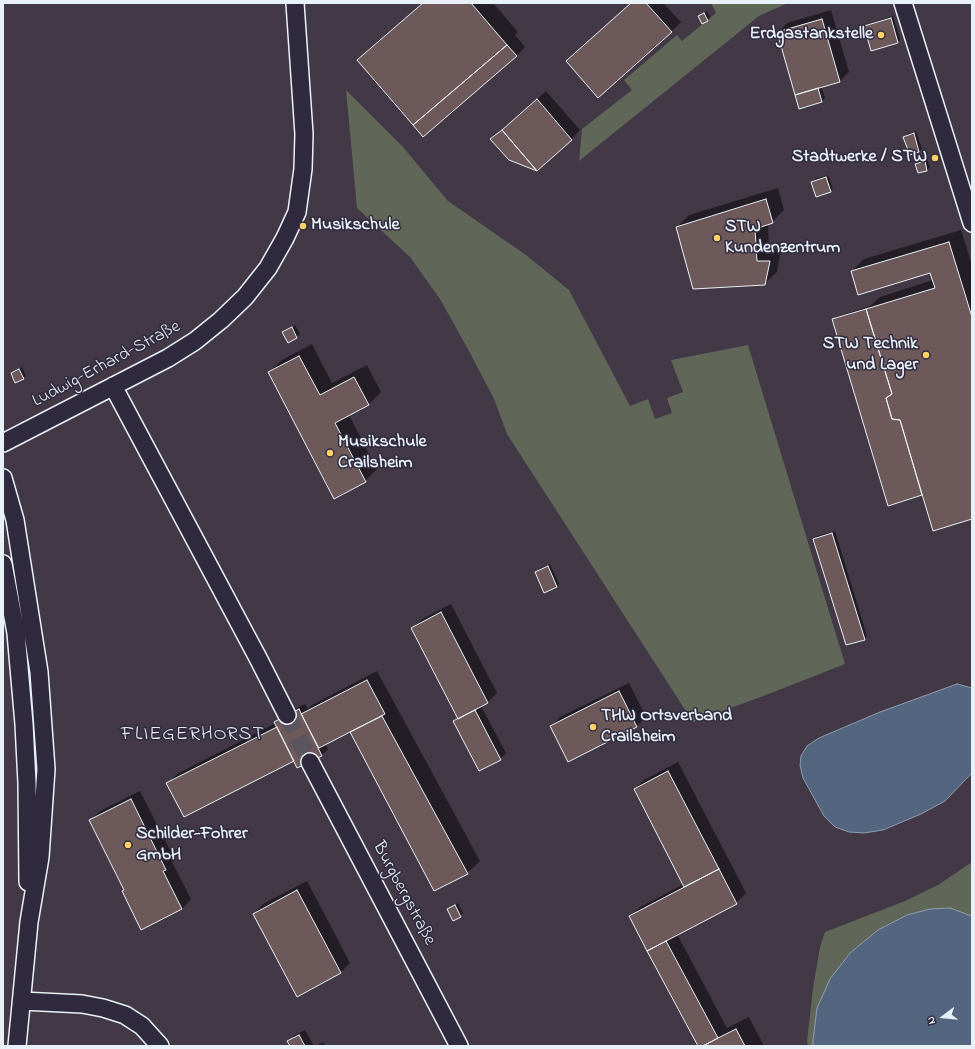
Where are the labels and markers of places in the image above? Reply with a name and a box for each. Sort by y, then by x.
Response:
place label: Erdgastankstelle [750,24,873,46]
marker: Erdgastankstelle [876,30,886,40]
place label: Stadtwerke / STW [792,147,927,169]
marker: Stadtwerke / STW [930,153,940,163]
place label: Musikschule [311,215,399,237]
place label: STW Kundenzentrum [725,217,840,260]
marker: Musikschule [298,221,308,231]
marker: STW Kundenzentrum [712,233,722,243]
place label: STW Technik und Lager [823,334,918,376]
marker: STW Technik und Lager [921,350,931,360]
place label: Musikschule Crailsheim [338,432,426,474]
marker: Musikschule Crailsheim [325,448,335,458]
place label: THW Ortsverband Crailsheim [601,706,732,748]
marker: THW Ortsverband Crailsheim [588,722,598,732]
place label: Schilder-Fohrer GmbH [136,824,248,866]
marker: Schilder-Fohrer GmbH [123,840,133,850]

